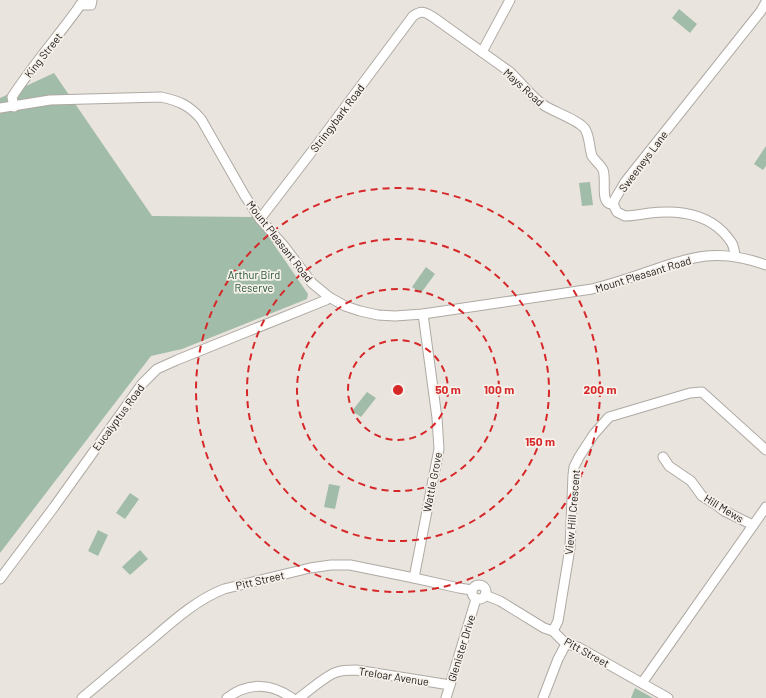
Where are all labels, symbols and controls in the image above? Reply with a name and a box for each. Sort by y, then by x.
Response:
street label: King Street [21,30,65,80]
street label: Mays Road [501,65,547,109]
street label: Stringybark Road [307,81,367,155]
street label: Sweeneys Lane [616,128,670,194]
street label: Mount Pleasant Road [244,198,316,284]
street label: Mount Pleasant Road [593,253,693,295]
park label: Arthur Bird Reserve [228,268,280,294]
street label: Eucalyptus Road [89,381,147,453]
text: 50 m [435,382,461,396]
text: 100 m [484,382,514,396]
text: 200 m [584,382,616,396]
centre of rings [391,383,405,397]
text: 150 m [525,434,555,448]
street label: Wattle Grove [420,451,444,513]
street label: View Hill Crescent [562,469,582,555]
street label: Hill Mews [702,491,746,525]
street label: Pitt Street [234,568,286,592]
street label: Glenister Drive [445,613,477,683]
street label: Pitt Street [562,634,612,670]
street label: Treloar Avenue [358,664,430,688]

